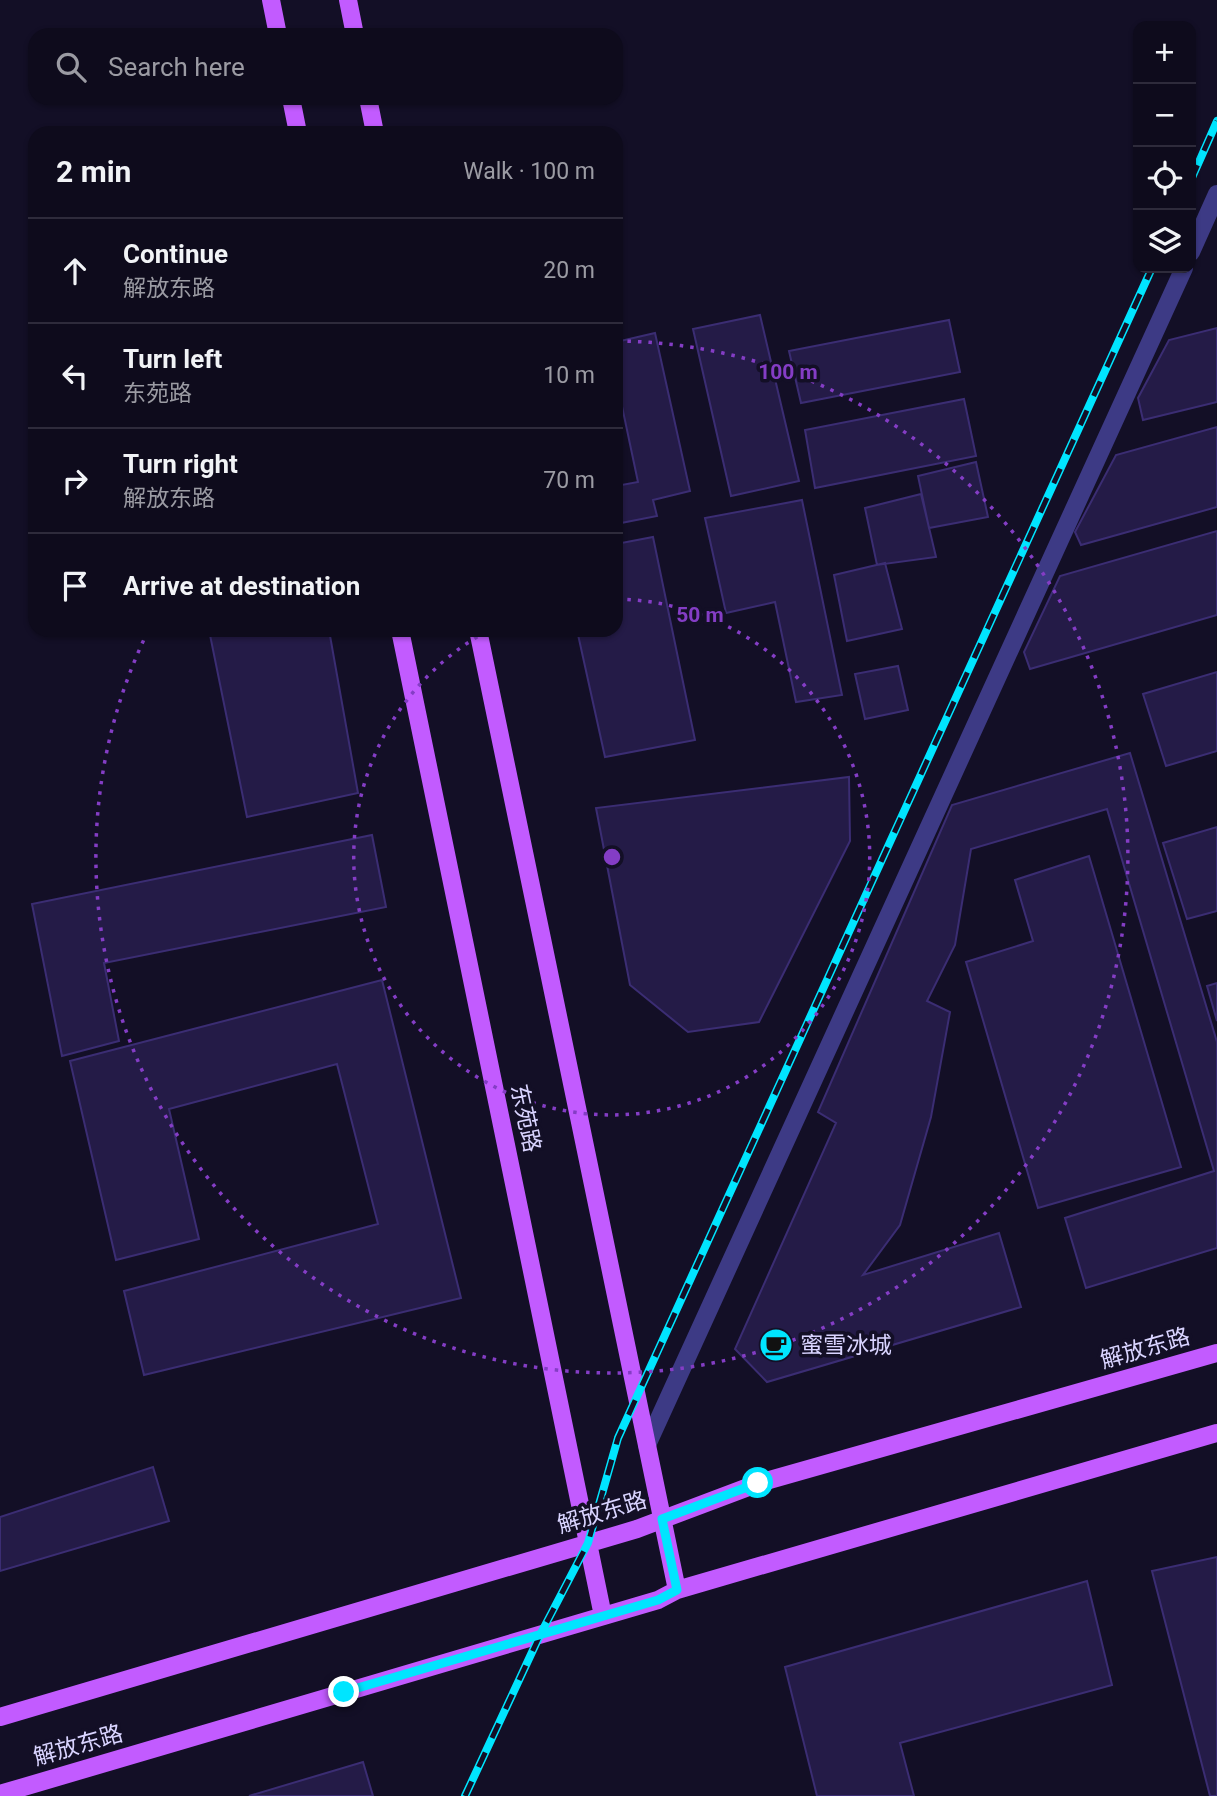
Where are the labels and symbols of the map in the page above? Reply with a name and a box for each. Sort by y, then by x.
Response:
text: 100 m [758,360,818,384]
text: 50 m [676,603,724,627]
centre of rings [600,845,624,869]
street label: 东苑路 [505,1082,546,1155]
street label: 解放东路 [1097,1323,1193,1374]
cafe icon: 蜜雪冰城 [757,1326,795,1364]
place label: 蜜雪冰城 [800,1332,892,1359]
route start [742,1467,773,1498]
street label: 解放东路 [554,1486,650,1539]
route end [328,1676,359,1707]
street label: 解放东路 [30,1720,126,1771]

